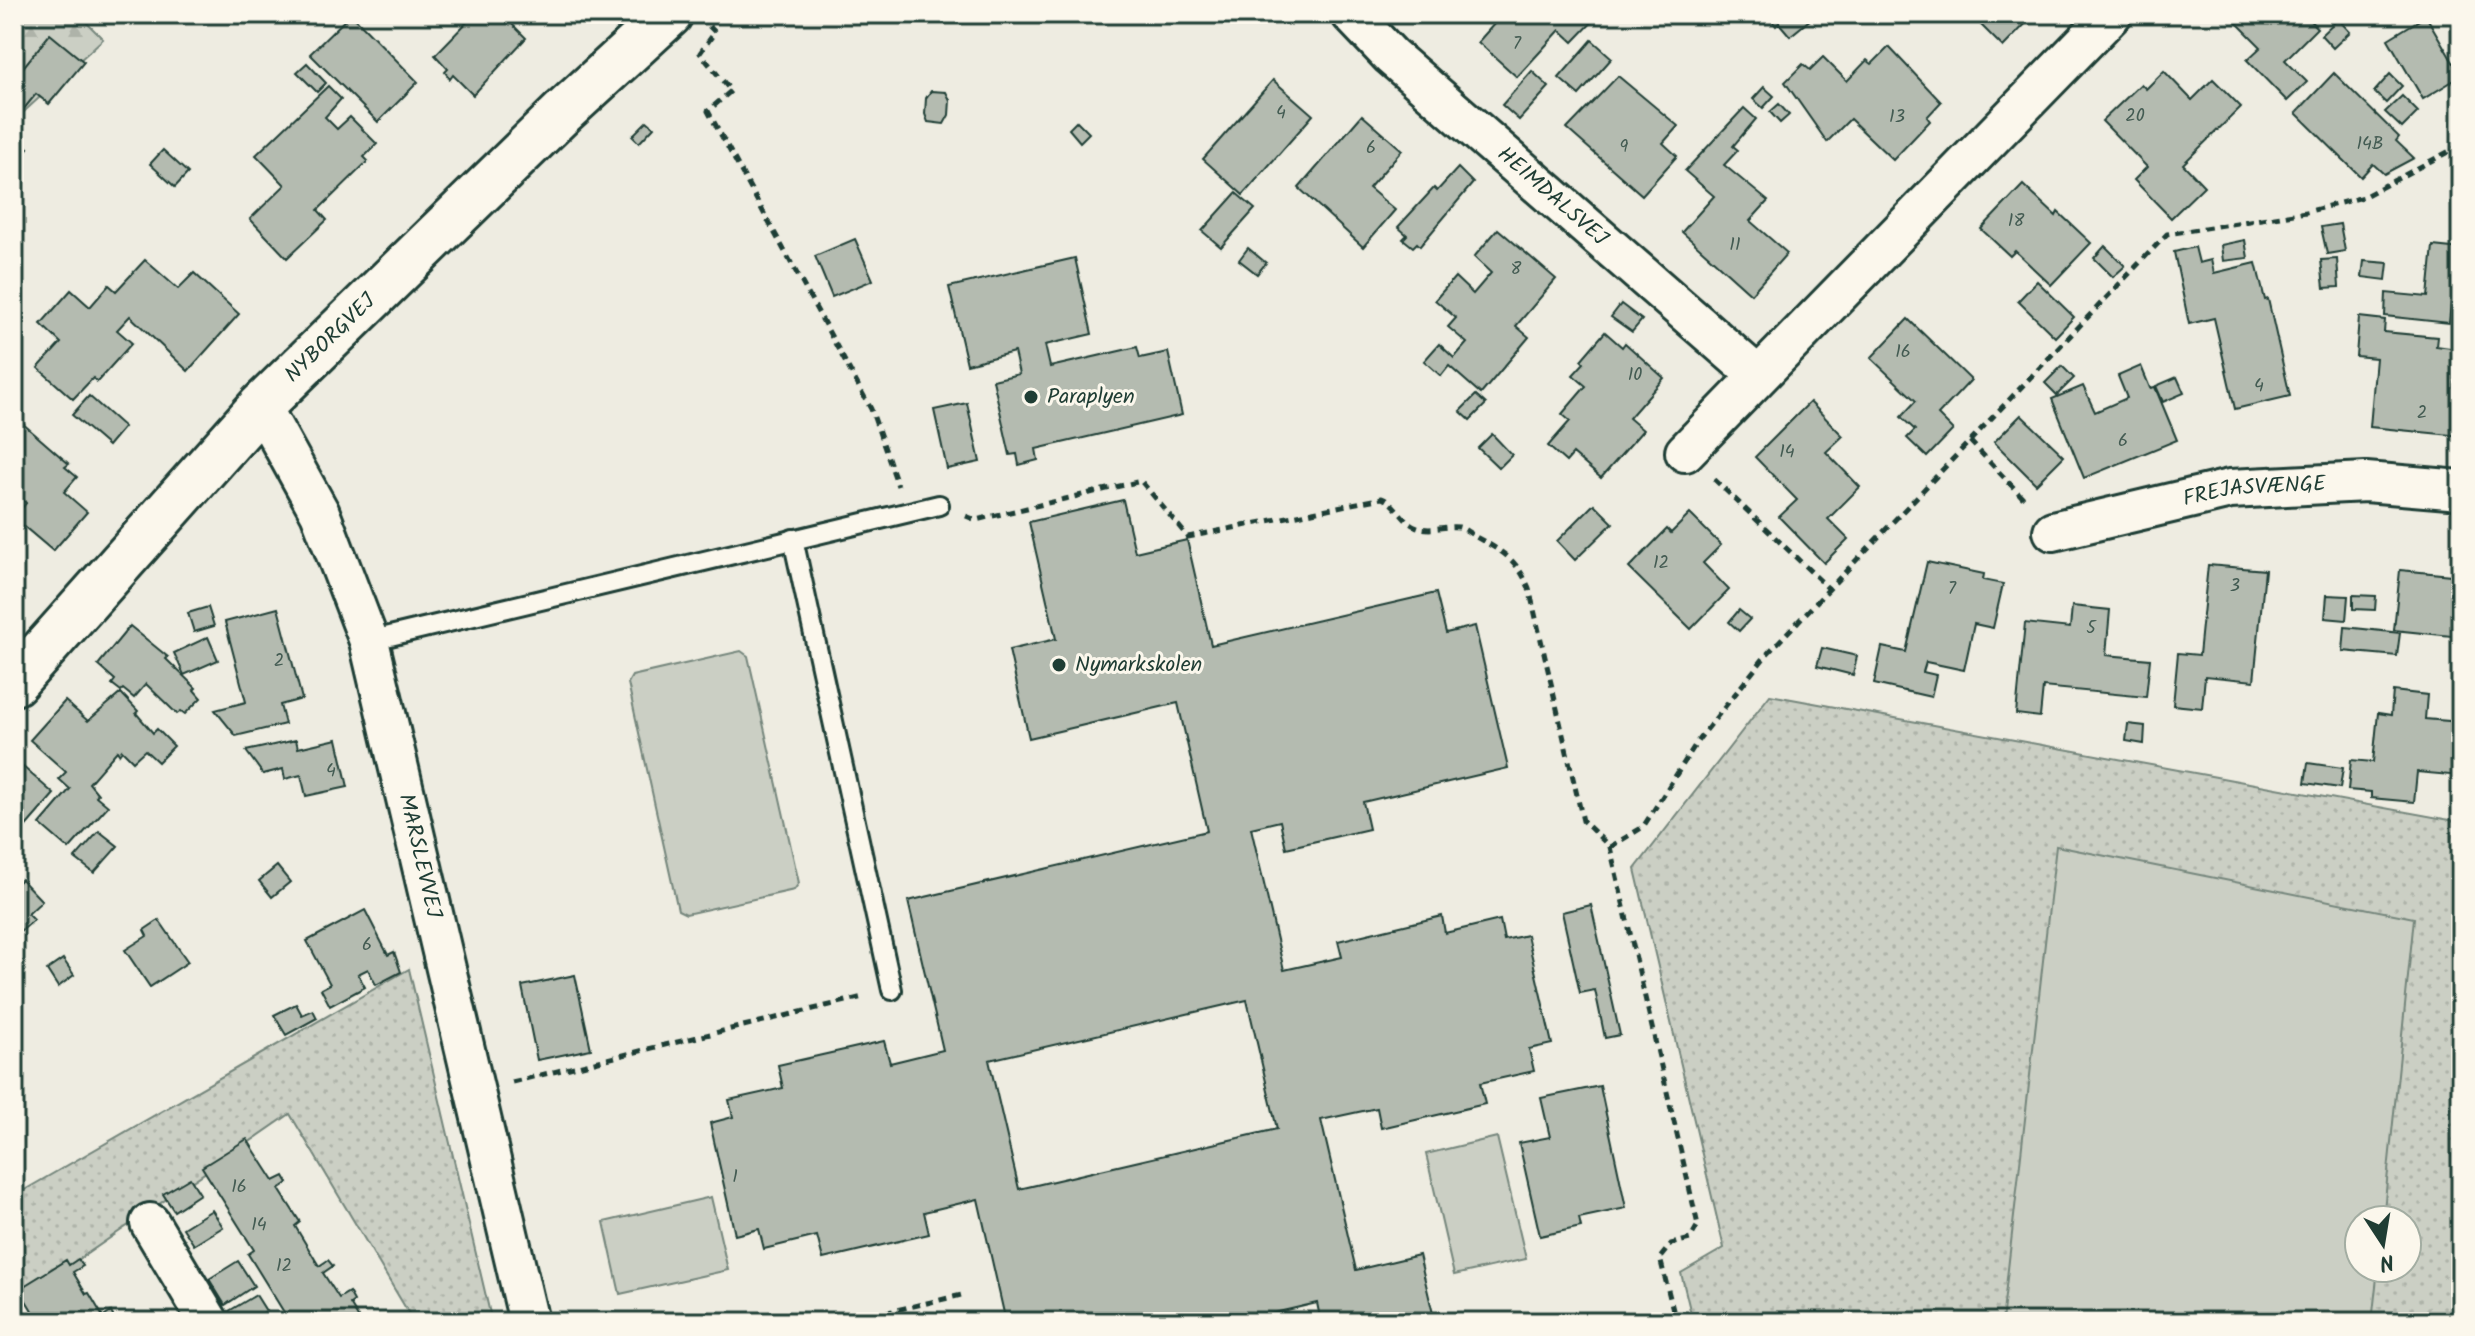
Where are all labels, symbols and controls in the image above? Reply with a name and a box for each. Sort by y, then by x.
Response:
house number: 7 [1513,30,1522,59]
house number: 4 [1276,99,1286,128]
house number: 20 [2125,102,2145,131]
house number: 13 [1889,103,1905,132]
house number: 14B [2356,130,2384,159]
house number: 9 [1620,133,1629,162]
house number: 6 [1366,134,1376,163]
street label: HEIMDALSVEJ [1489,138,1616,256]
house number: 18 [2008,207,2024,236]
house number: 11 [1729,231,1741,260]
house number: 8 [1511,255,1522,284]
street label: NYBORGVEJ [277,285,385,392]
house number: 16 [1895,338,1911,367]
house number: 10 [1628,361,1642,390]
house number: 4 [2254,372,2264,401]
place label: Paraplyen [1047,380,1135,415]
marker: Paraplyen [1022,388,1040,406]
house number: 2 [2417,399,2427,428]
house number: 6 [2118,427,2128,456]
house number: 14 [1779,438,1795,467]
street label: FREJASVÆNGE [2179,467,2328,517]
house number: 12 [1653,549,1669,578]
house number: 3 [2230,572,2240,601]
house number: 7 [1948,575,1957,604]
house number: 5 [2086,614,2097,643]
house number: 2 [274,647,284,676]
place label: Nymarkskolen [1075,648,1202,683]
marker: Nymarkskolen [1050,656,1068,674]
house number: 4 [326,757,336,786]
street label: MARSLEVVEJ [388,790,451,922]
house number: 6 [362,931,372,960]
house number: 1 [732,1163,738,1192]
house number: 16 [231,1173,247,1202]
north arrow [2343,1204,2423,1284]
house number: 14 [251,1211,267,1240]
text: N [2376,1243,2397,1280]
house number: 12 [276,1252,292,1281]

